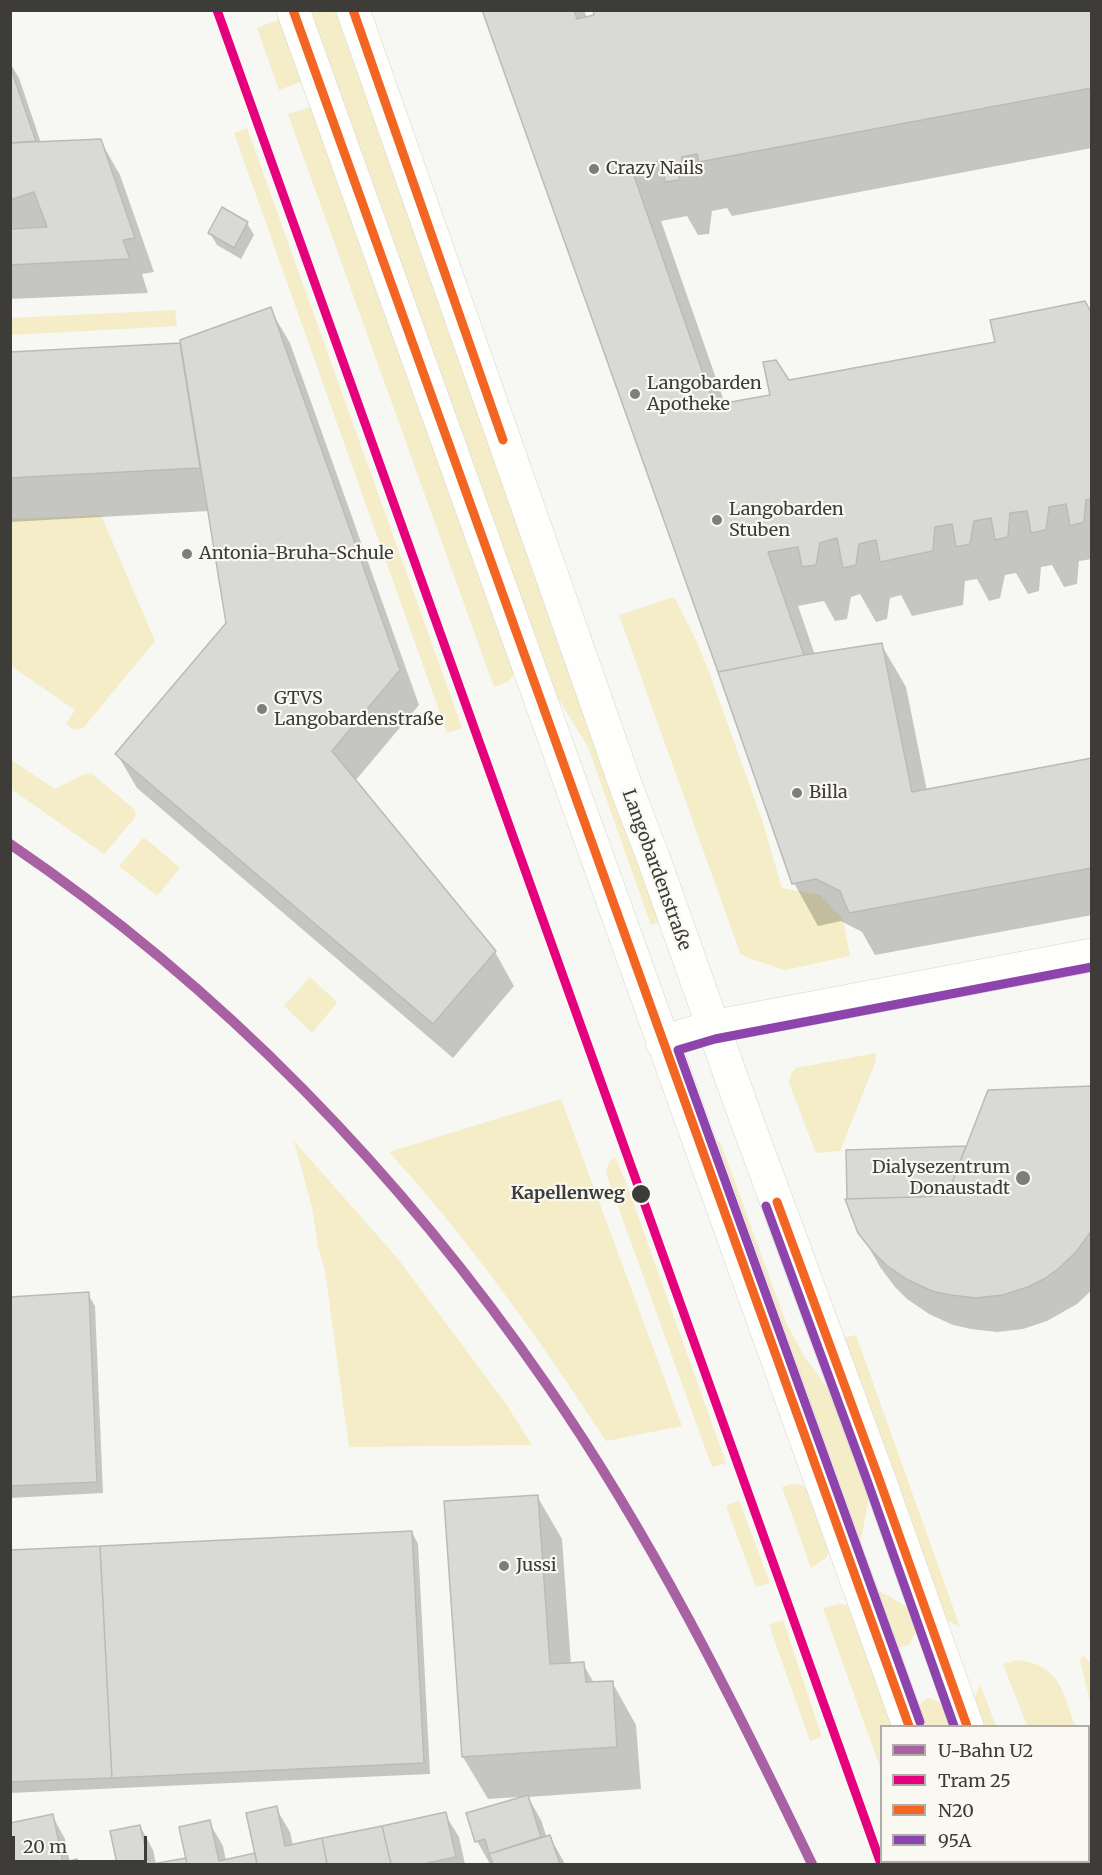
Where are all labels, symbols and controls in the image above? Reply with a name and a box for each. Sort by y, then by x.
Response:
place label: Crazy Nails [606,158,703,180]
marker: Crazy Nails [587,162,601,176]
place label: Langobarden Apotheke [647,373,762,416]
marker: Langobarden Apotheke [628,387,642,401]
place label: Langobarden Stuben [729,499,844,542]
marker: Langobarden Stuben [710,513,724,527]
place label: Antonia-Bruha-Schule [199,543,394,565]
marker: Antonia-Bruha-Schule [180,547,194,561]
place label: GTVS Langobardenstraße [274,688,444,730]
marker: GTVS Langobardenstraße [255,702,269,716]
place label: Billa [809,782,848,804]
marker: Billa [790,786,804,800]
street label: Langobardenstraße [617,787,695,953]
place label: Dialysezentrum Donaustadt [872,1157,1010,1200]
marker: Dialysezentrum Donaustadt [1014,1169,1032,1187]
place label: Kapellenweg [511,1183,625,1205]
marker: Kapellenweg [630,1183,652,1205]
place label: Jussi [516,1555,557,1577]
marker: Jussi [497,1559,511,1573]
legend [880,1725,1090,1863]
text: U-Bahn U2 [938,1739,1033,1762]
text: Tram 25 [938,1769,1011,1792]
text: N20 [938,1799,974,1822]
scale bar [15,1824,150,1862]
text: 95A [938,1829,971,1852]
text: 20 m [23,1835,67,1858]

